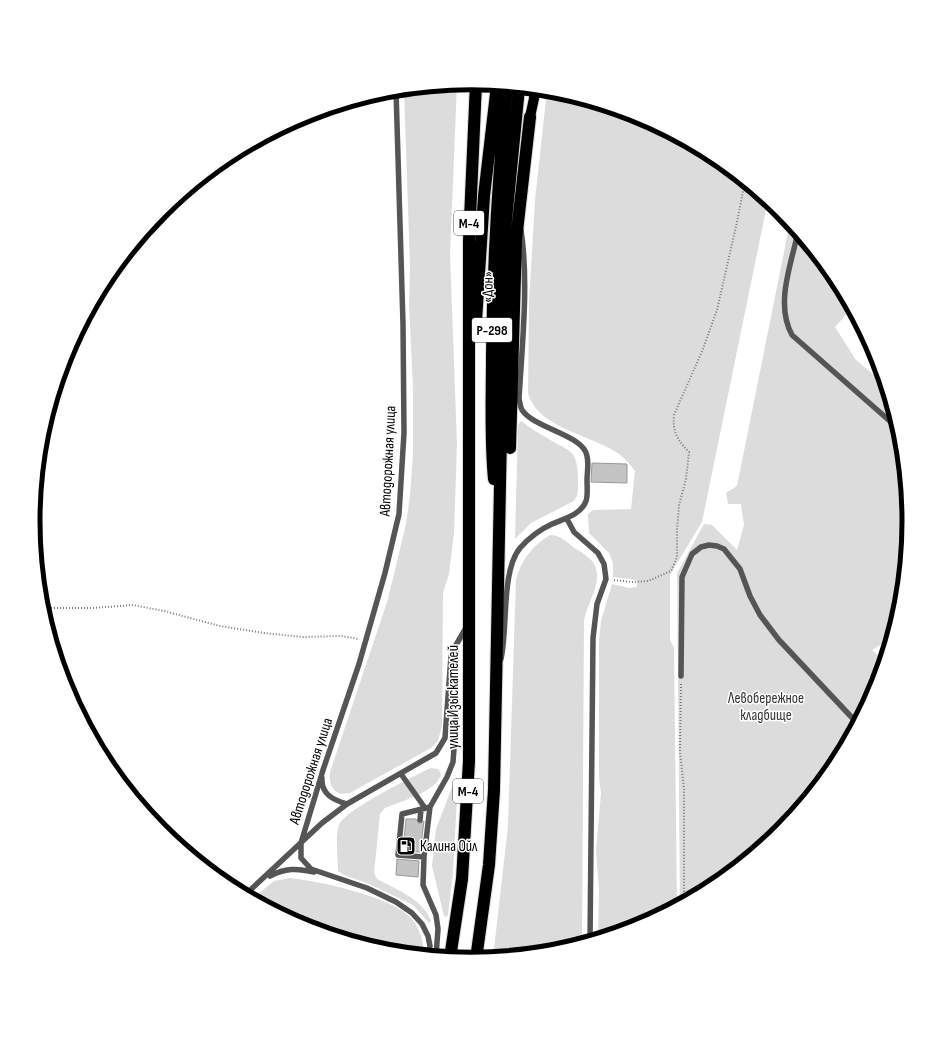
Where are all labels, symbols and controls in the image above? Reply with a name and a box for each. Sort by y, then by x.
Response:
road number: М-4 [454,211,484,235]
street label: «Дон» [478,271,498,303]
road number: Р-298 [472,318,512,342]
street label: Автодорожная улица [376,405,400,518]
street label: улица Изыскателей [444,645,463,749]
park label: Левобережное кладбище [727,689,804,725]
street label: Автодорожная улица [285,715,337,828]
road number: М-4 [453,779,483,803]
fuel station icon: Калина Ойл [395,835,417,857]
place label: Калина Ойл [420,837,478,856]

